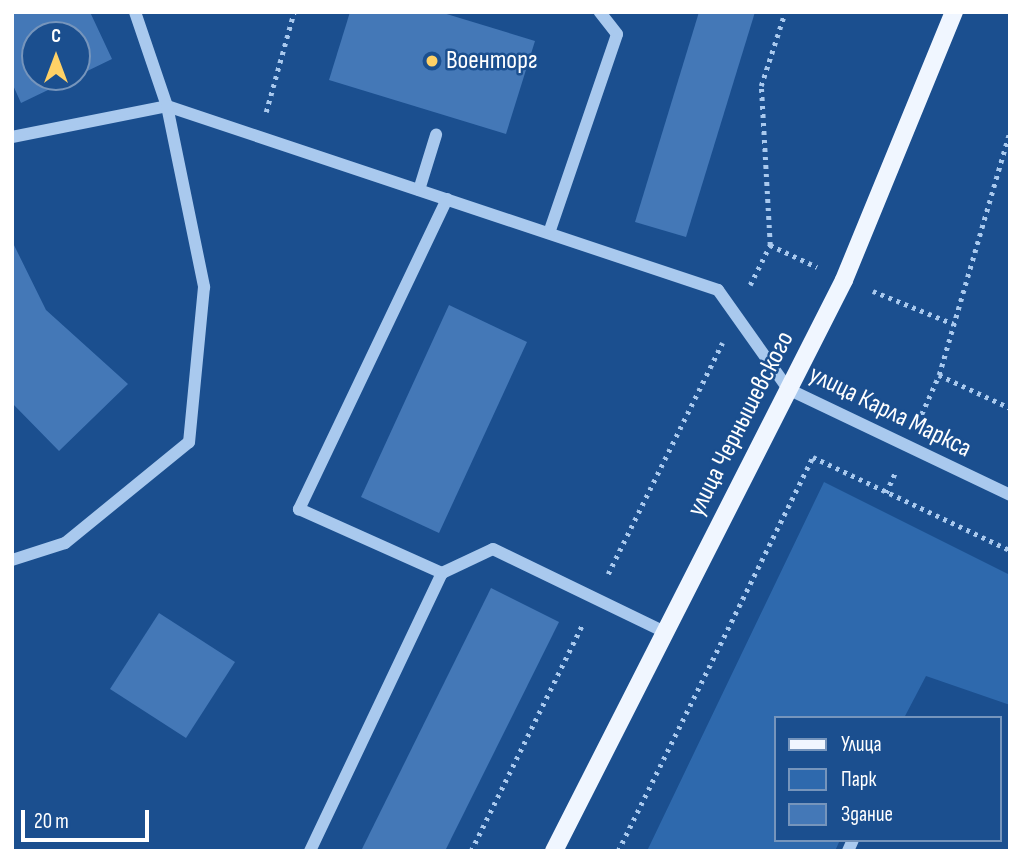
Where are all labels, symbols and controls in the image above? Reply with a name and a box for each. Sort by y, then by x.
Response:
north arrow [21,21,91,91]
text: С [51,25,61,48]
place label: Военторг [446,45,538,77]
marker: Военторг [424,53,440,69]
street label: улица Чернышевского [681,326,801,522]
street label: улица Карла Маркса [804,359,976,465]
legend [774,716,1001,842]
text: Улица [841,732,882,757]
text: Парк [841,767,876,792]
scale bar [24,796,152,840]
text: Здание [841,802,893,827]
text: 20 m [34,809,69,834]

